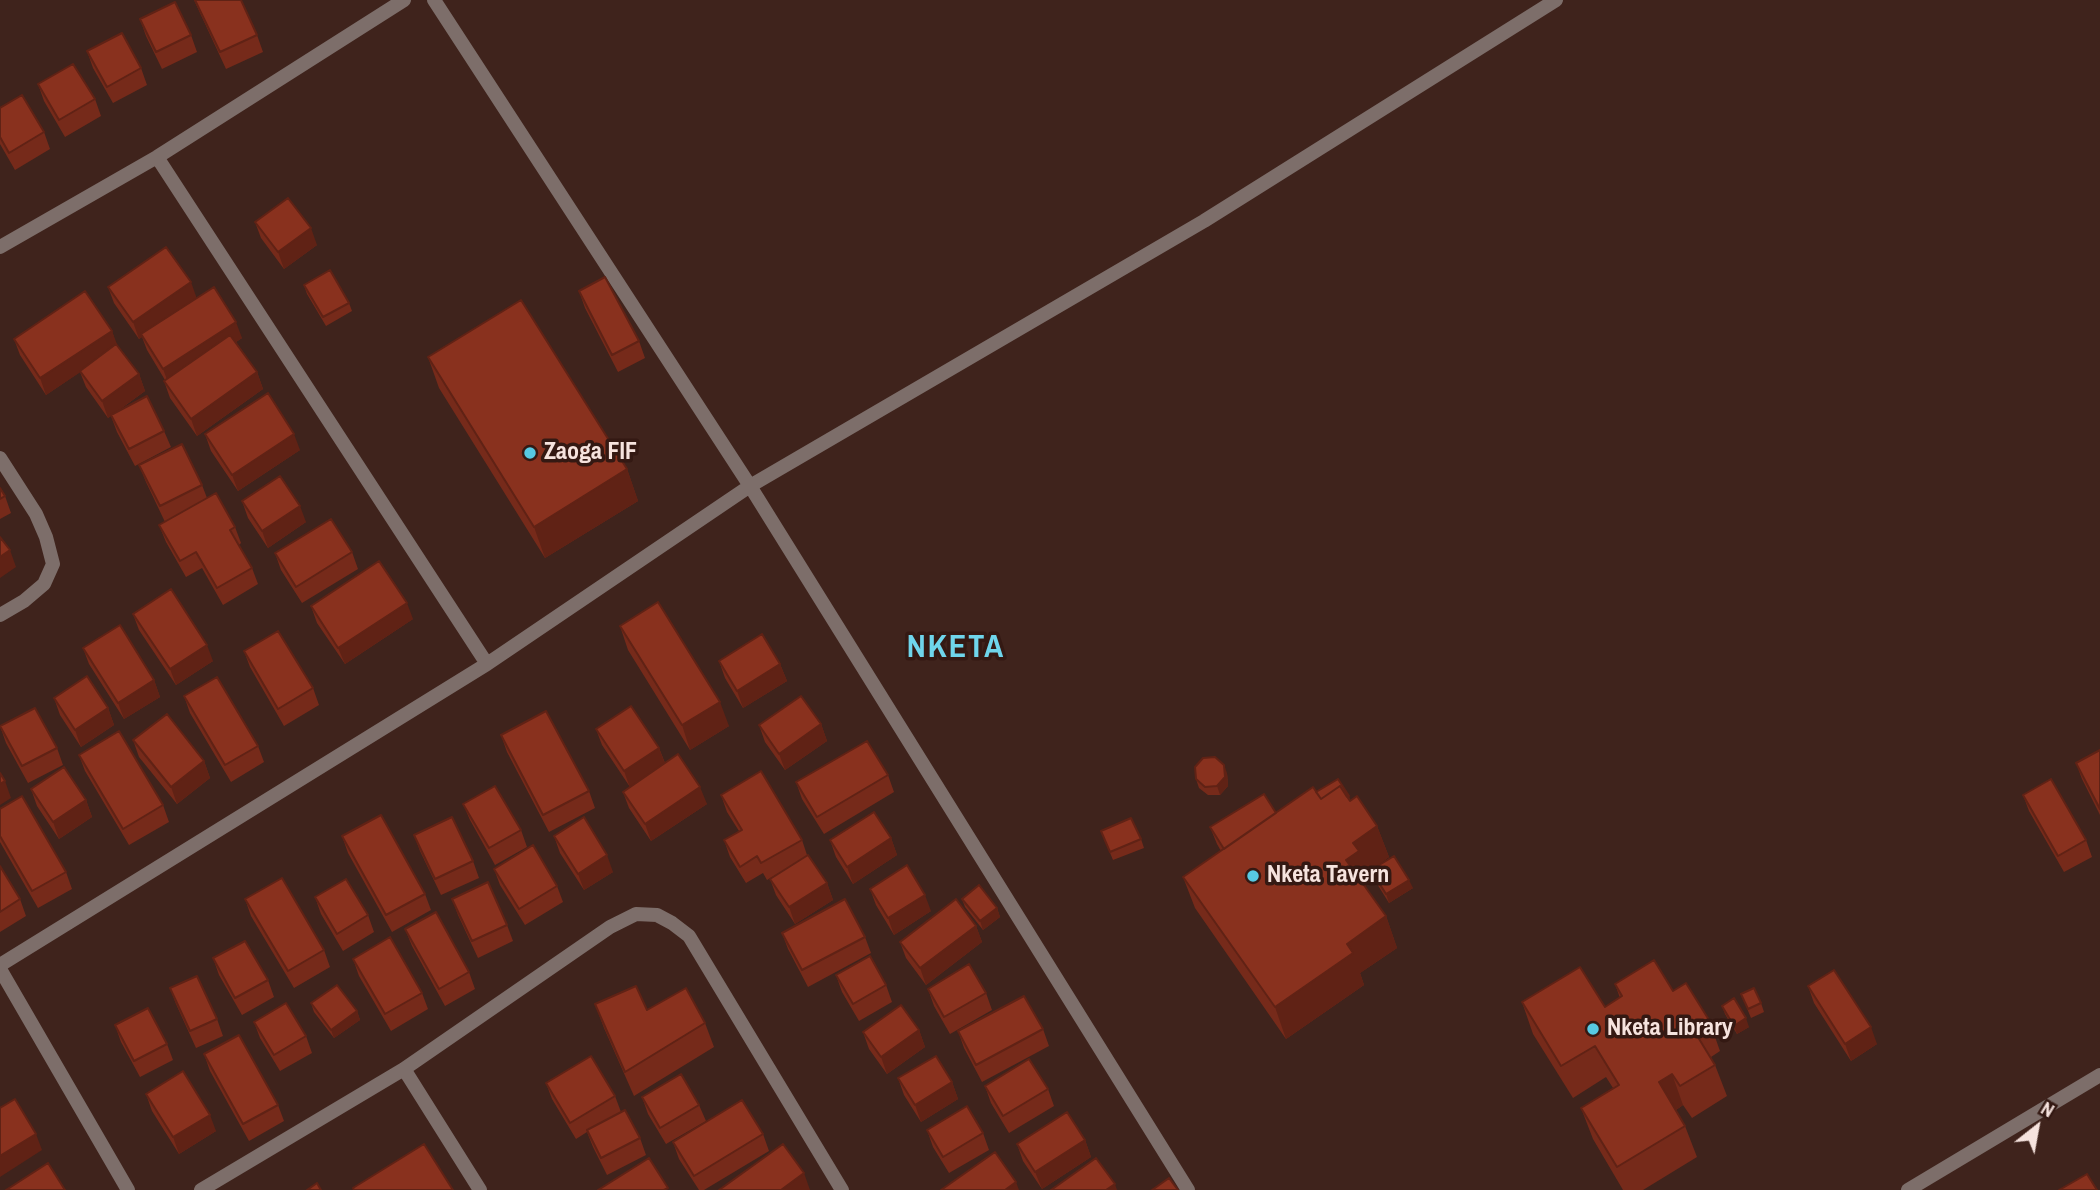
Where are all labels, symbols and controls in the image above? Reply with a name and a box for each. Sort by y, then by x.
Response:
place label: Zaoga FIF [544,439,637,467]
marker: Zaoga FIF [522,445,538,461]
district label: NKETA [907,629,1005,667]
place label: Nketa Tavern [1267,862,1389,890]
marker: Nketa Tavern [1245,868,1261,884]
place label: Nketa Library [1607,1015,1733,1043]
marker: Nketa Library [1585,1021,1601,1037]
north arrow [2002,1092,2072,1162]
text: N [2036,1095,2059,1123]

